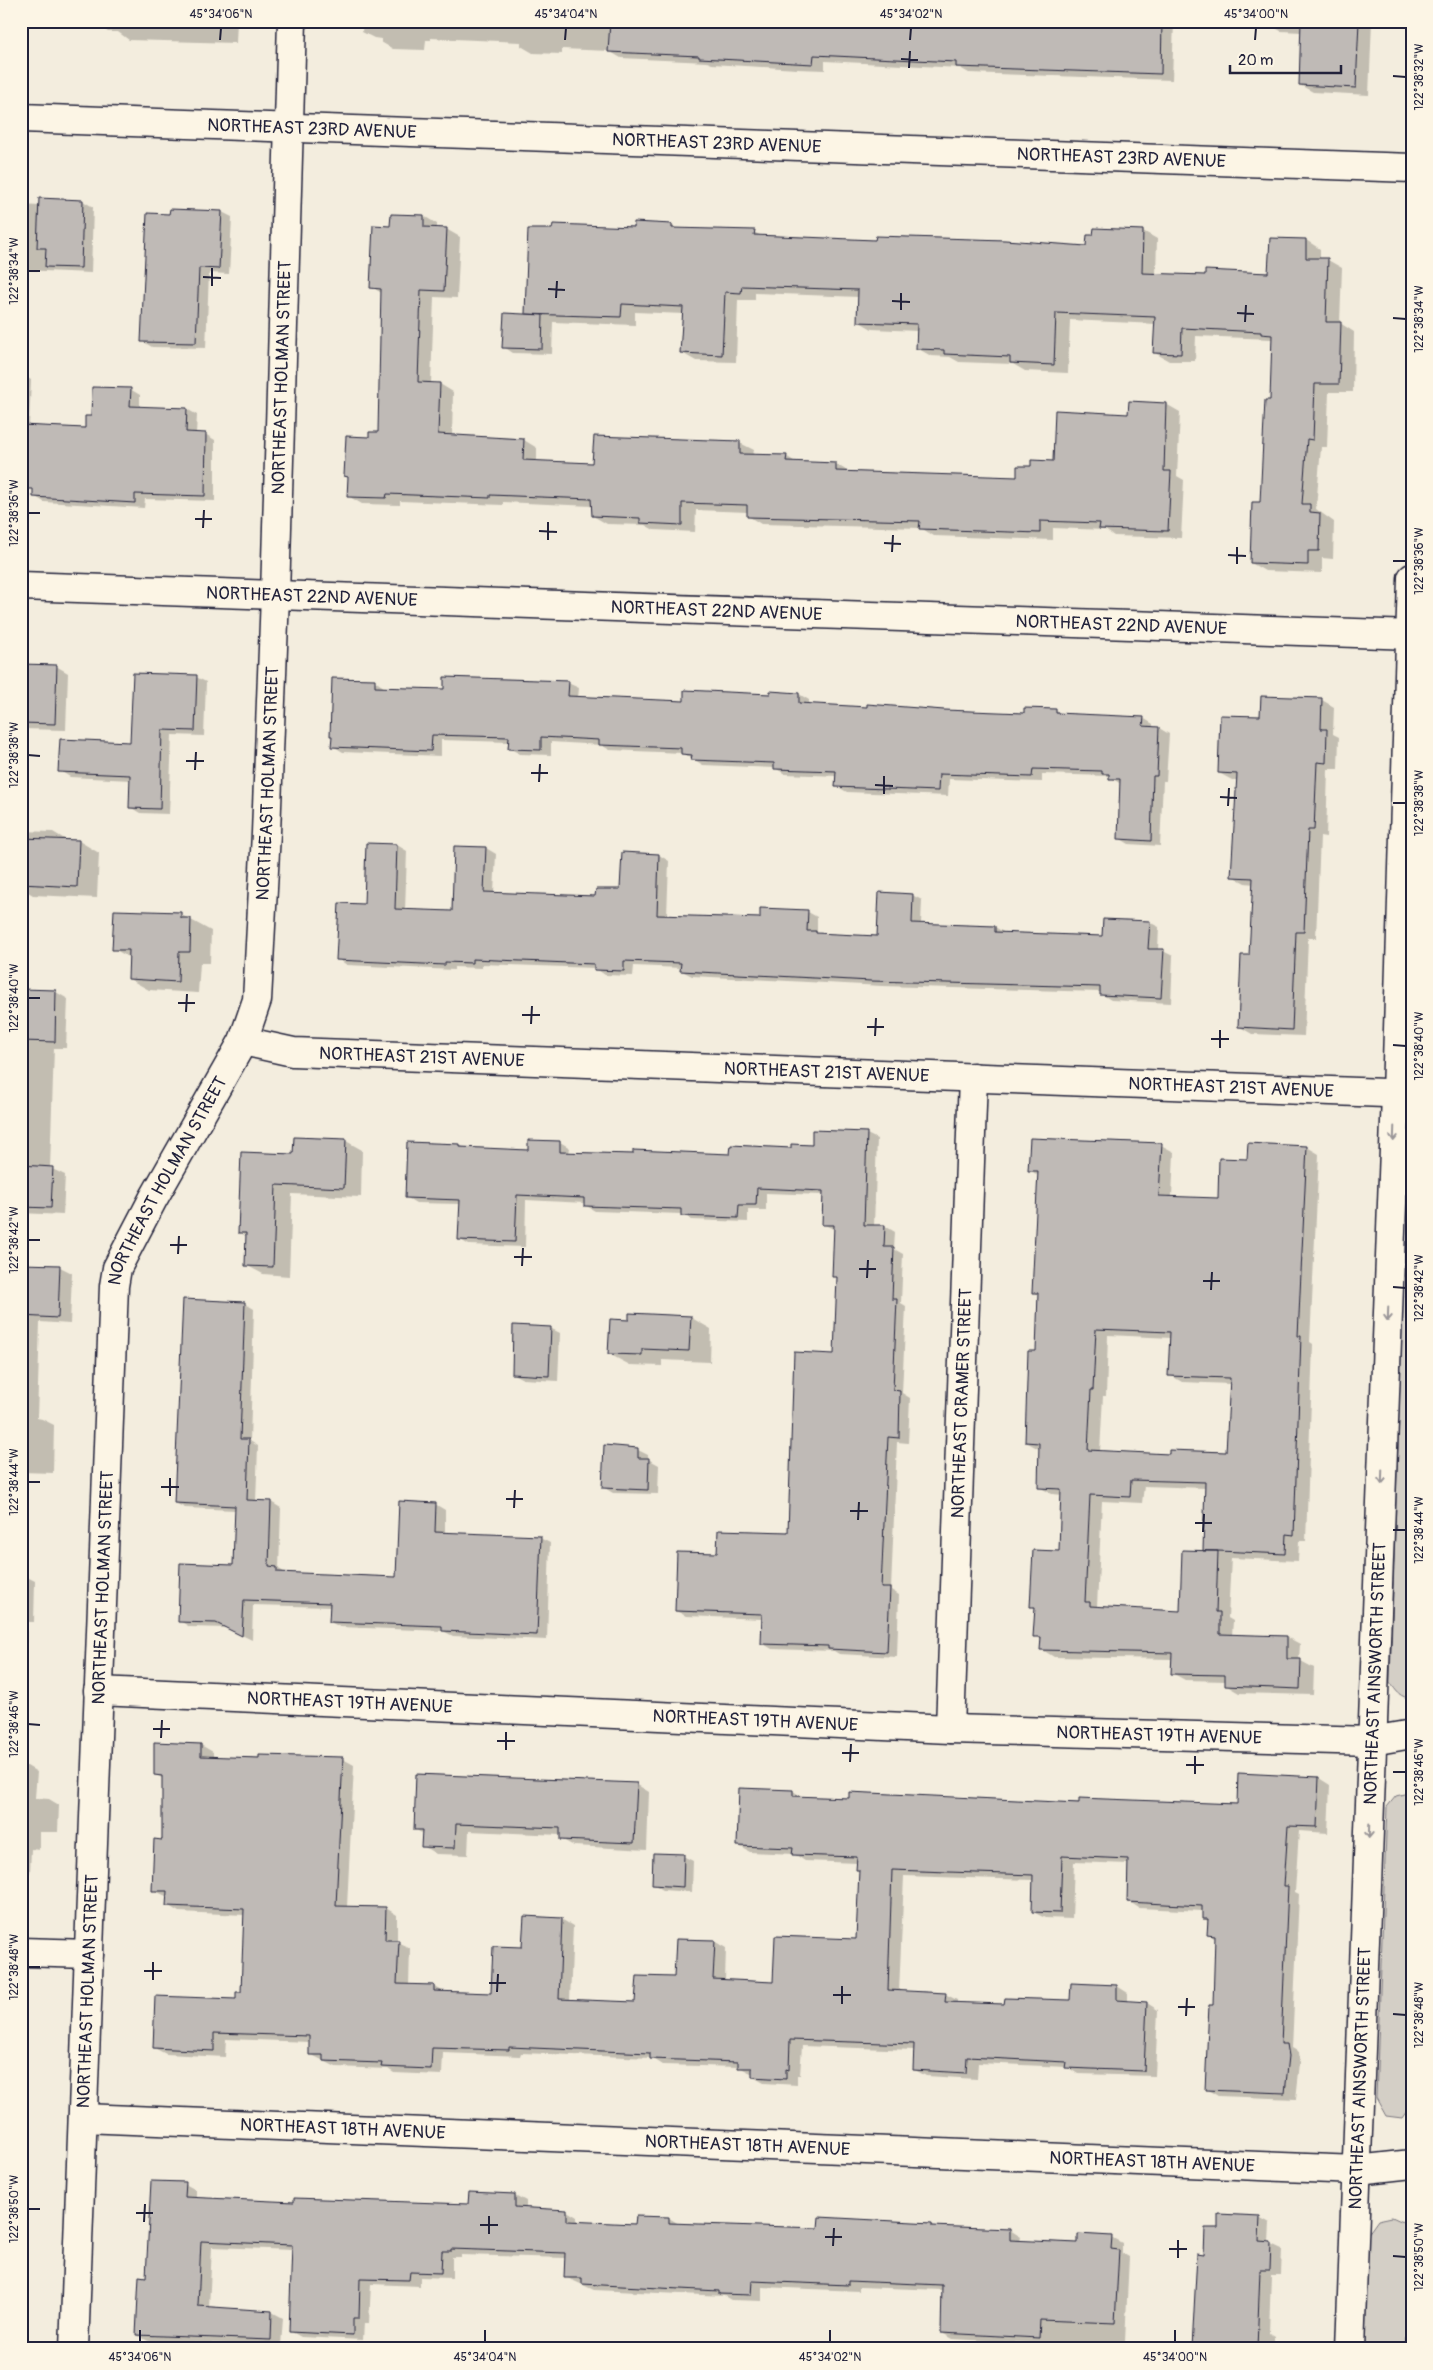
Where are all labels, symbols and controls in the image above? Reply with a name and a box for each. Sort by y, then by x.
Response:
text: 45°34'06"N [190,7,252,22]
text: 45°34'04"N [535,7,597,22]
text: 45°34'02"N [880,7,942,22]
text: 45°34'00"N [1224,7,1288,22]
scale bar [1230,42,1342,74]
text: 122°38'32"W [1412,43,1427,111]
text: 20 m [1238,51,1273,70]
street label: NORTHEAST 23RD AVENUE [207,113,417,144]
street label: NORTHEAST 23RD AVENUE [611,128,822,158]
street label: NORTHEAST 23RD AVENUE [1016,142,1226,173]
text: 122°38'34"W [7,237,22,305]
street label: NORTHEAST HOLMAN STREET [266,260,296,495]
text: 122°38'34"W [1412,285,1427,353]
text: 122°38'36"W [7,479,22,547]
text: 122°38'36"W [1412,527,1427,595]
street label: NORTHEAST 22ND AVENUE [206,581,418,611]
street label: NORTHEAST 22ND AVENUE [610,595,823,626]
street label: NORTHEAST 22ND AVENUE [1015,610,1228,640]
street label: NORTHEAST HOLMAN STREET [251,666,284,901]
text: 122°38'38"W [7,722,22,788]
text: 122°38'38"W [1412,770,1427,836]
text: 122°38'40"W [7,964,22,1032]
text: 122°38'40"W [1412,1012,1427,1080]
street label: NORTHEAST 21ST AVENUE [318,1041,525,1072]
street label: NORTHEAST 21ST AVENUE [723,1057,930,1087]
street label: NORTHEAST HOLMAN STREET [103,1072,232,1287]
street label: NORTHEAST 21ST AVENUE [1128,1072,1334,1103]
one-way arrow [1389,1126,1399,1142]
text: 122°38'42"W [7,1206,22,1274]
text: 122°38'42"W [1412,1254,1427,1322]
street label: NORTHEAST CRAMER STREET [946,1288,977,1519]
one-way arrow [1383,1306,1392,1322]
text: 122°38'44"W [7,1448,22,1516]
one-way arrow [1377,1468,1387,1484]
street label: NORTHEAST HOLMAN STREET [87,1470,119,1705]
text: 122°38'44"W [1412,1496,1427,1564]
street label: NORTHEAST AINSWORTH STREET [1358,1542,1391,1805]
street label: NORTHEAST 19TH AVENUE [246,1686,453,1718]
text: 122°38'46"W [7,1690,22,1758]
street label: NORTHEAST 19TH AVENUE [652,1704,859,1736]
street label: NORTHEAST 19TH AVENUE [1056,1721,1262,1749]
text: 122°38'46"W [1412,1738,1427,1806]
one-way arrow [1364,1823,1374,1839]
street label: NORTHEAST HOLMAN STREET [72,1874,103,2109]
text: 122°38'48"W [7,1934,22,2000]
street label: NORTHEAST AINSWORTH STREET [1344,1947,1376,2210]
text: 122°38'48"W [1412,1982,1427,2048]
street label: NORTHEAST 18TH AVENUE [240,2113,446,2144]
street label: NORTHEAST 18TH AVENUE [644,2129,851,2161]
street label: NORTHEAST 18TH AVENUE [1049,2146,1255,2177]
text: 122°38'50"W [7,2175,22,2243]
text: 122°38'50"W [1412,2223,1427,2291]
text: 45°34'06"N [109,2350,171,2365]
text: 45°34'04"N [454,2350,516,2365]
text: 45°34'02"N [799,2350,861,2365]
text: 45°34'00"N [1143,2350,1207,2365]

